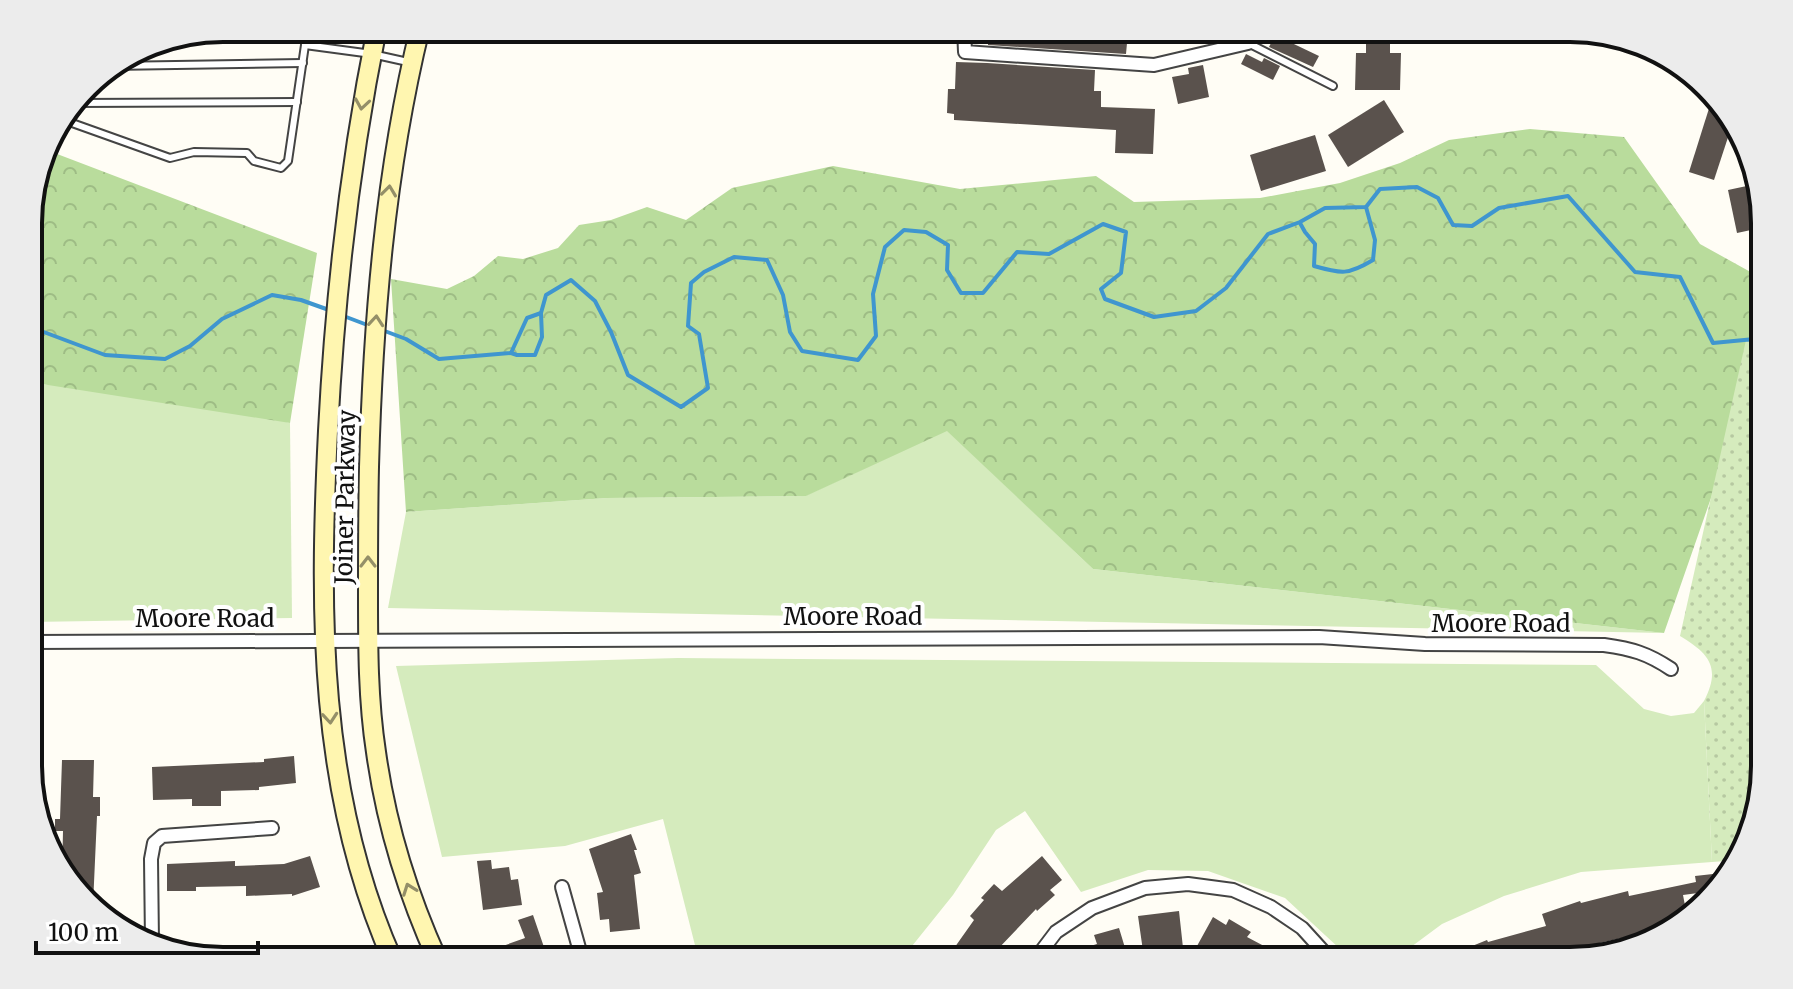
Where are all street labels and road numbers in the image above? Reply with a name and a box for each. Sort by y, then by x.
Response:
street label: Joiner Parkway [328,409,362,586]
street label: Moore Road [784,601,922,632]
street label: Moore Road [136,603,274,634]
street label: Moore Road [1432,608,1570,639]

